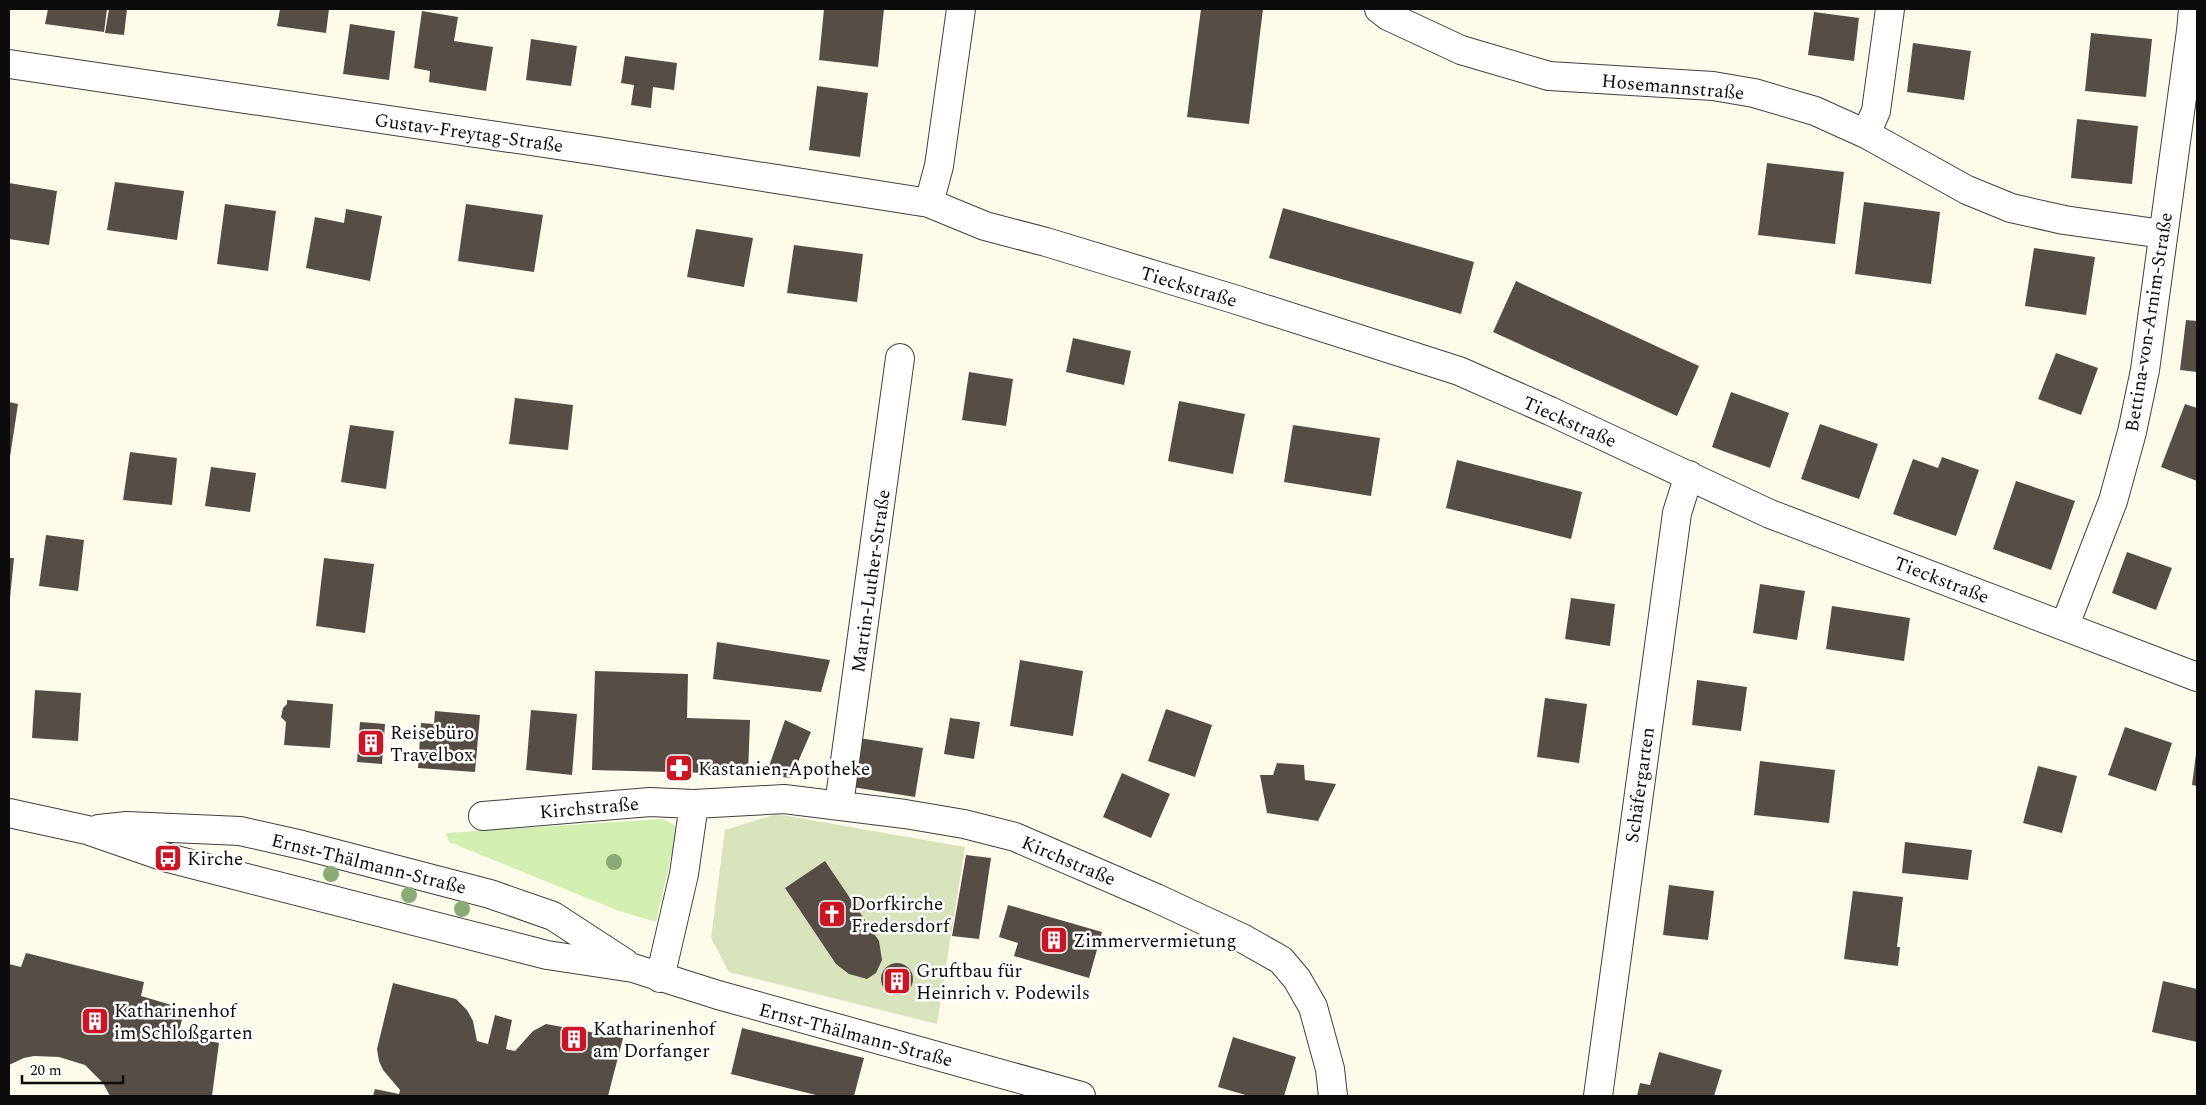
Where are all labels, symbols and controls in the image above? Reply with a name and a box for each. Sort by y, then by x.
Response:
street label: Hosemannstraße [1600,67,1746,108]
street label: Gustav-Freytag-Straße [372,106,565,161]
street label: Bettina-von-Arnim-Straße [2118,210,2181,434]
street label: Tieckstraße [1137,259,1241,316]
street label: Tieckstraße [1518,389,1621,456]
street label: Martin-Luther-Straße [844,488,899,675]
street label: Tieckstraße [1890,549,1993,612]
place label: Reisebüro Travelbox [390,719,474,770]
street label: Schäfergarten [1618,725,1663,845]
building icon: Reisebüro Travelbox [356,728,386,758]
pharmacy icon: Kastanien-Apotheke [664,753,694,783]
place label: Kastanien-Apotheke [698,755,870,784]
street label: Kirchstraße [538,790,640,827]
street label: Ernst-Thälmann-Straße [268,826,469,903]
street label: Kirchstraße [1017,829,1120,894]
bus stop icon: Kirche [153,843,183,873]
place label: Kirche [187,845,243,874]
place label: Dorfkirche Fredersdorf [851,890,951,941]
church icon: Dorfkirche Fredersdorf [817,899,847,929]
building icon: Zimmervermietung [1039,925,1069,955]
place label: Zimmervermietung [1073,927,1237,956]
place label: Gruftbau für Heinrich v. Podewils [916,957,1090,1008]
building icon: Gruftbau für Heinrich v. Podewils [882,966,912,996]
street label: Ernst-Thälmann-Straße [755,996,956,1075]
place label: Katharinenhof im Schloßgarten [114,997,253,1048]
building icon: Katharinenhof im Schloßgarten [80,1006,110,1036]
place label: Katharinenhof am Dorfanger [593,1015,717,1066]
building icon: Katharinenhof am Dorfanger [559,1024,589,1054]
scale bar [22,1052,124,1084]
text: 20 m [30,1059,62,1082]

